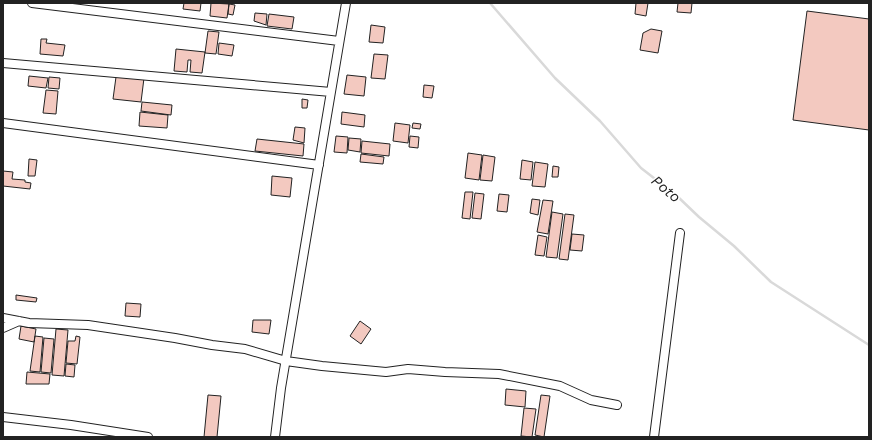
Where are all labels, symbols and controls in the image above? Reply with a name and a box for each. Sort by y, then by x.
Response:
water label: Poto [648,172,684,206]

